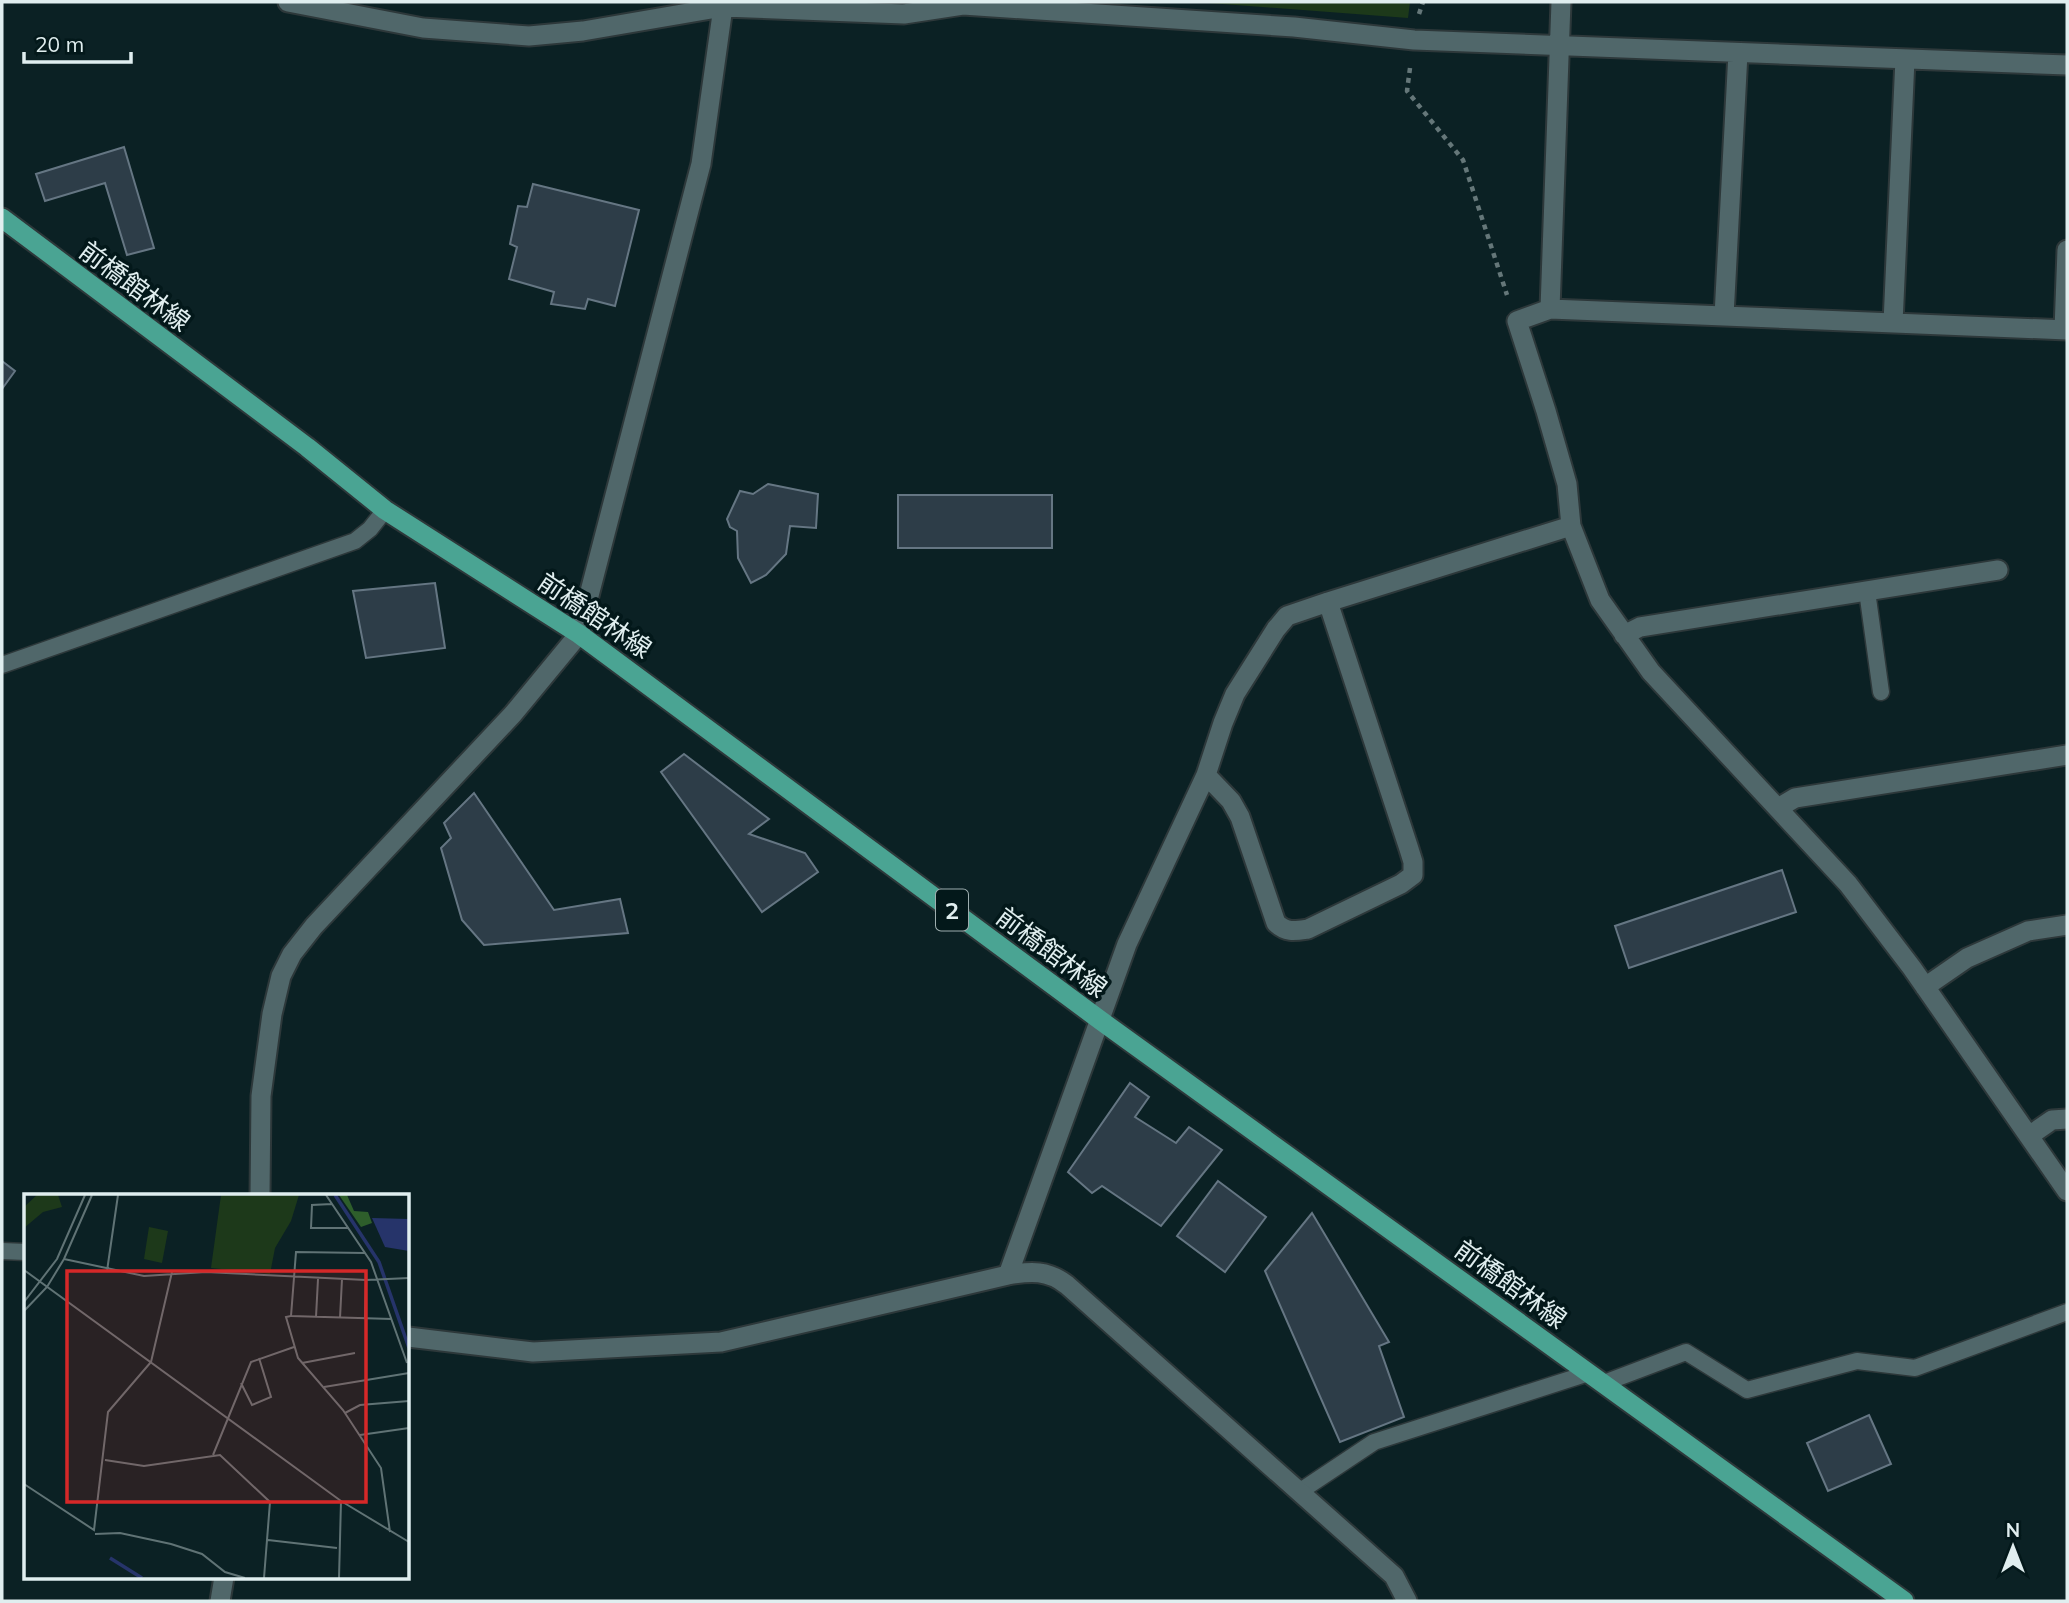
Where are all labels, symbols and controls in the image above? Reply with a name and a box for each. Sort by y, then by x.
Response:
scale bar [24,21,131,65]
text: 20 m [35,31,84,57]
street label: 前橋館林線 [73,234,197,338]
street label: 前橋館林線 [532,565,658,665]
road number: 2 [936,890,968,930]
street label: 前橋館林線 [990,900,1114,1004]
inset map [24,1194,410,1578]
street label: 前橋館林線 [1449,1232,1573,1336]
north arrow [1978,1512,2048,1582]
text: N [2006,1518,2020,1542]

